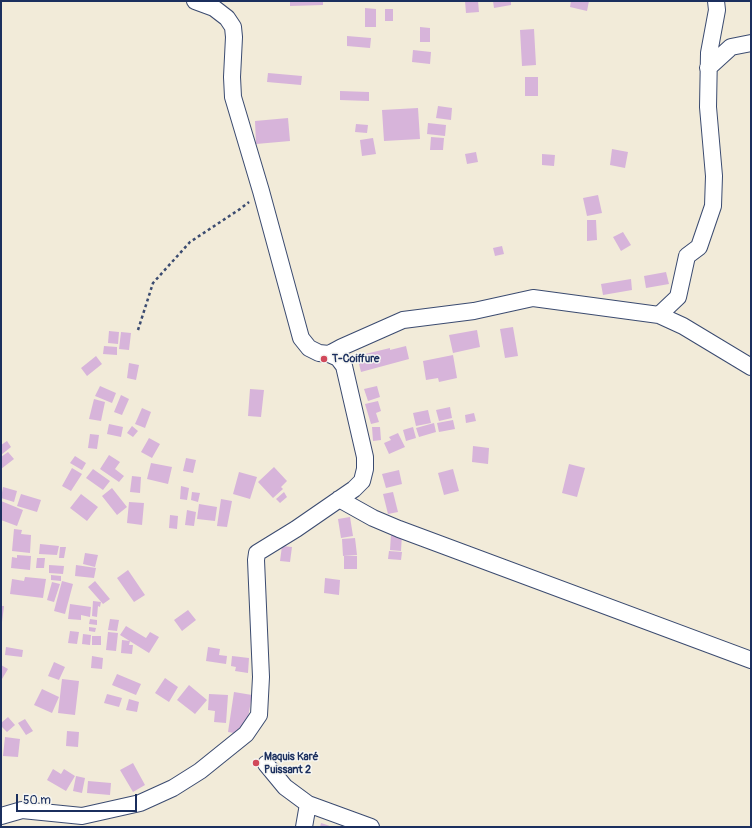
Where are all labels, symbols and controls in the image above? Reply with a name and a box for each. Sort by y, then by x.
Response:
place label: T-Coiffure [332,352,379,366]
marker: T-Coiffure [319,354,329,364]
place label: Maquis Karé Puissant 2 [264,750,319,776]
marker: Maquis Karé Puissant 2 [251,758,261,768]
scale bar [18,786,139,812]
text: 50 m [23,793,51,808]

